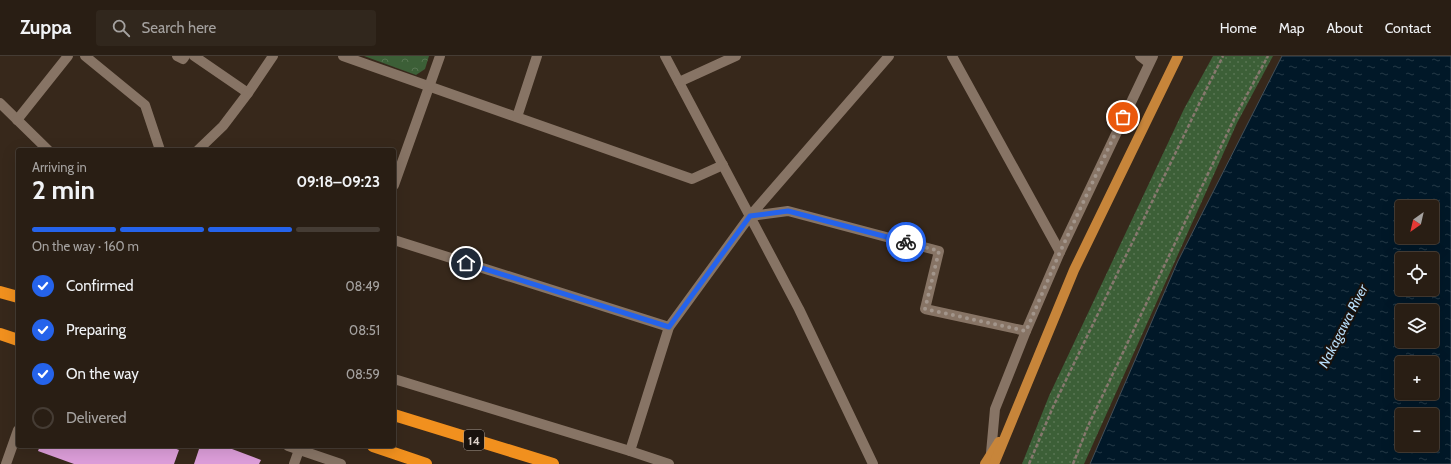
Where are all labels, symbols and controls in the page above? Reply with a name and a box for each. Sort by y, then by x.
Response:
search box [96,10,376,46]
text: Zuppa [20,16,72,39]
icon: search [110,17,132,39]
text: Search here [142,19,216,37]
text: Home [1220,19,1257,37]
text: Map [1279,19,1304,37]
text: About [1326,19,1363,37]
text: Contact [1385,19,1431,37]
pin [1106,100,1140,134]
icon: bag [1112,106,1134,128]
text: Arriving in [32,159,87,175]
text: 09:18–09:23 [296,173,380,191]
text: 2 min [32,174,95,206]
north arrow [1395,200,1439,244]
map controls [1395,200,1439,452]
courier [886,222,926,262]
icon: bike [895,231,917,253]
text: On the way · 160 m [32,238,139,254]
pin [449,246,483,280]
icon: home [455,252,477,274]
button: locate [1395,252,1439,296]
icon: check [32,275,54,297]
text: Confirmed [66,277,134,295]
text: 08:49 [345,278,380,294]
water label: Nakagawa River [1314,281,1372,371]
button: layers [1395,304,1439,348]
icon: check [32,319,54,341]
text: Preparing [66,321,126,339]
text: 08:51 [349,322,380,338]
button: + [1395,356,1439,400]
icon: check [32,363,54,385]
text: On the way [66,365,139,383]
text: 08:59 [346,366,380,382]
button: − [1395,408,1439,452]
text: Delivered [66,409,127,427]
road number: 14 [464,430,484,450]

